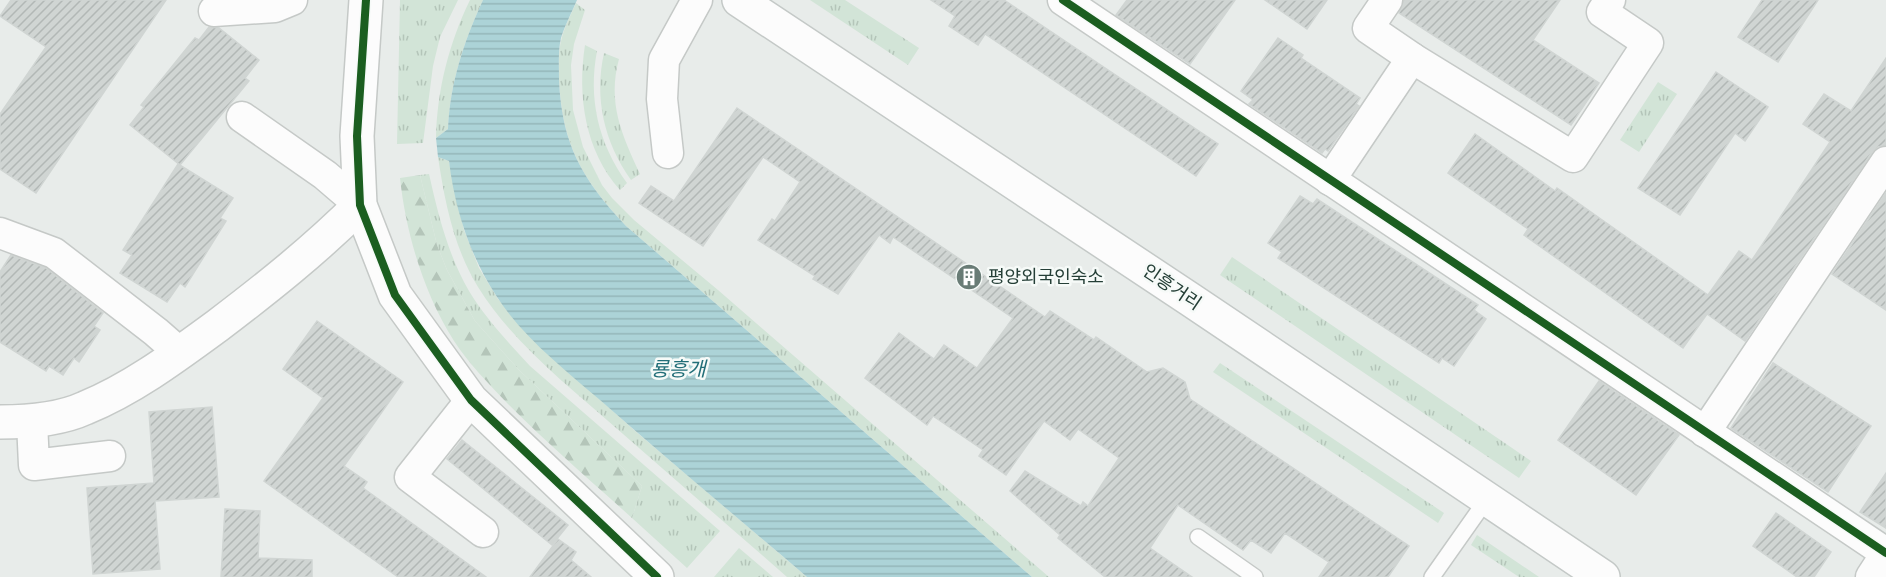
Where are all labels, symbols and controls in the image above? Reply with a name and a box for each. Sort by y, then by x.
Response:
street label: 인흥거리 [1138,259,1206,315]
building icon: 평양외국인숙소 [954,262,984,292]
place label: 평양외국인숙소 [988,266,1104,288]
water label: 룡흥개 [650,358,708,381]

